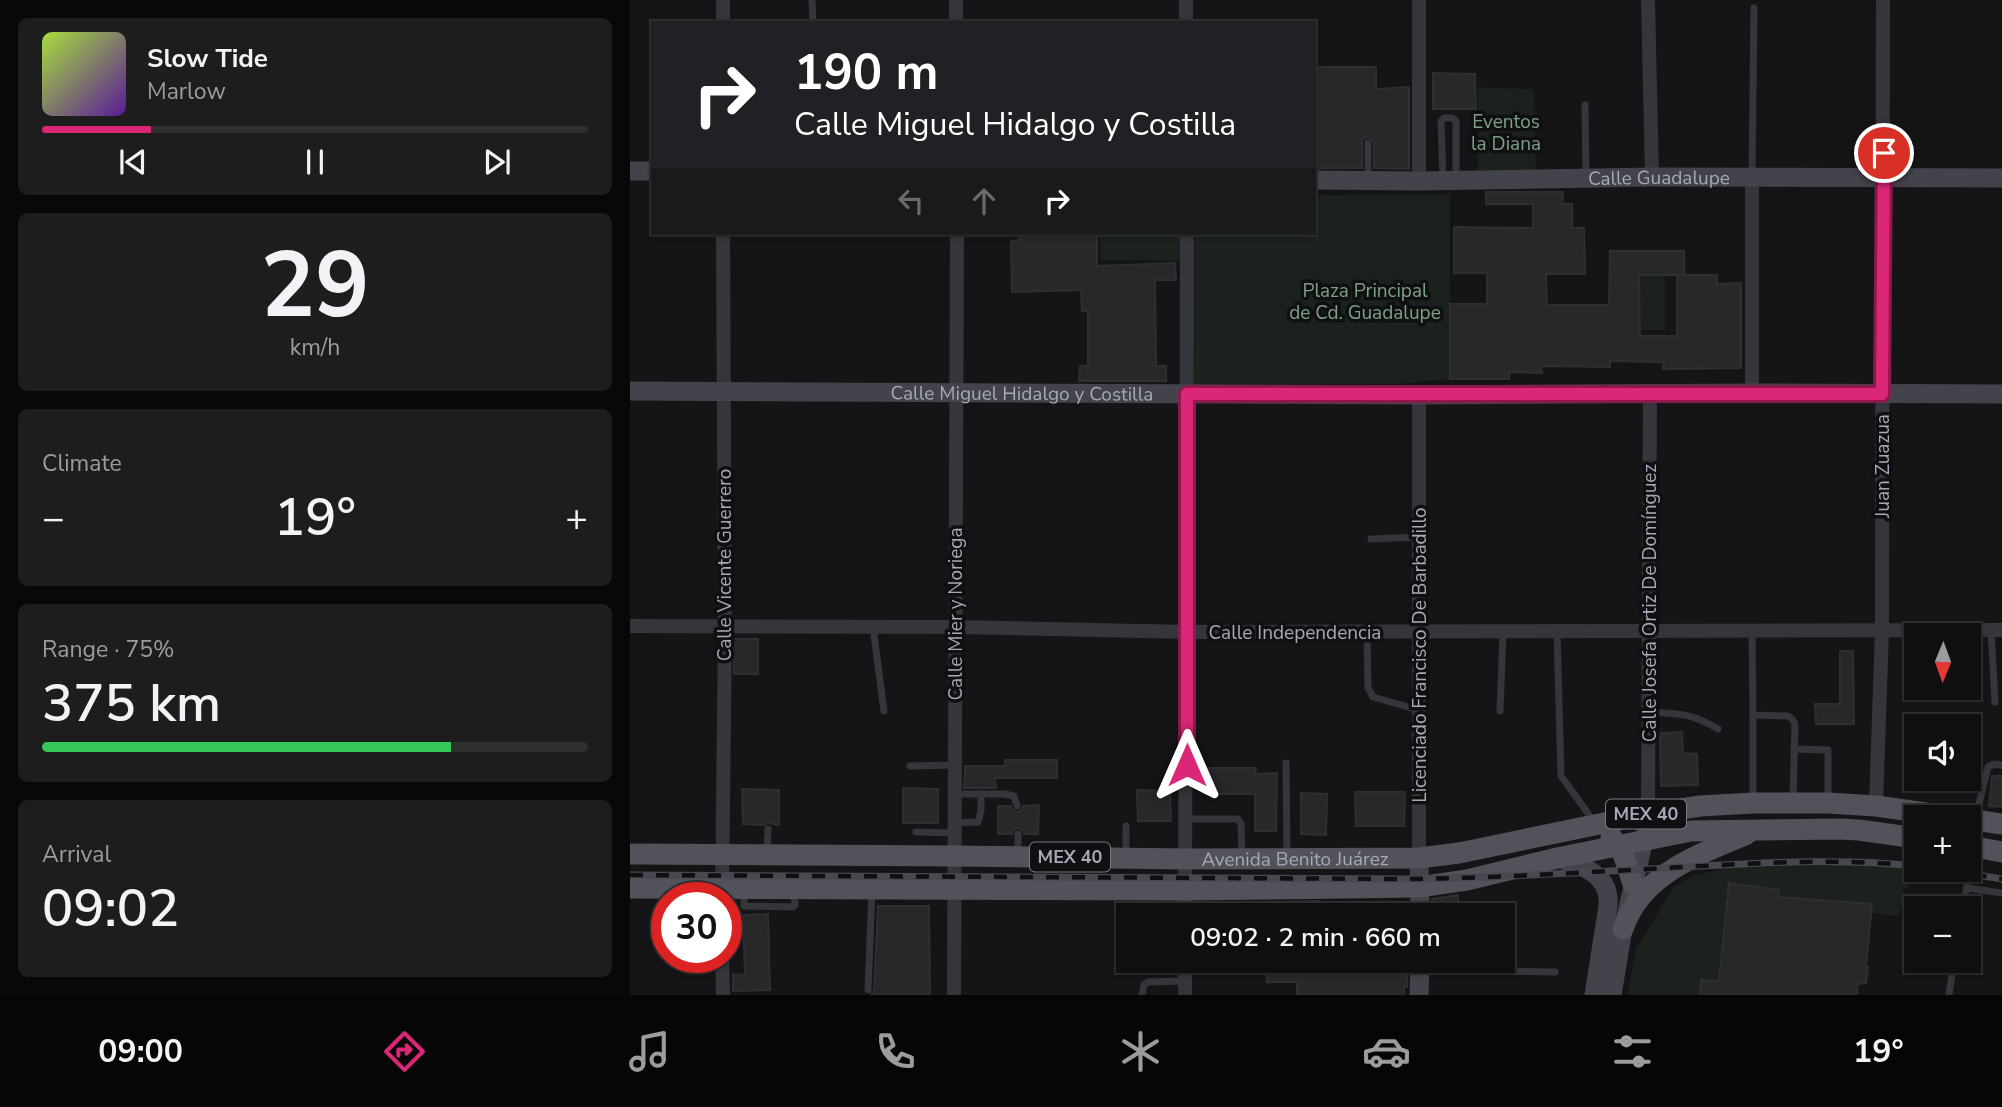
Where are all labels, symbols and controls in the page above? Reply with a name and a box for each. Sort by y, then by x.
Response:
text: 190 m [794,39,938,106]
text: Slow Tide [147,41,268,76]
icon: right [679,49,770,140]
text: Marlow [147,76,226,107]
text: Calle Miguel Hidalgo y Costilla [794,103,1236,146]
park label: Eventos la Diana [1471,109,1541,157]
pin [1854,123,1914,183]
icon: arrive [1865,134,1903,172]
icon: previous [114,143,152,181]
icon: pause [296,143,334,181]
icon: next [478,143,516,181]
street label: Calle Guadalupe [1588,165,1730,192]
icon: left [892,182,930,220]
icon: ahead [965,182,1003,220]
icon: right [1038,182,1076,220]
text: 29 [260,224,370,348]
park label: Plaza Principal de Cd. Guadalupe [1289,278,1441,326]
text: km/h [290,332,340,363]
street label: Calle Miguel Hidalgo y Costilla [891,380,1153,408]
street label: Juan Zuazua [1870,414,1896,519]
text: Climate [42,448,122,479]
street label: Calle Josefa Ortiz De Domínguez [1637,464,1663,742]
street label: Calle Vicente Guerrero [712,469,738,661]
text: 19° [274,482,356,553]
text: − [42,493,65,544]
text: + [565,493,588,544]
street label: Licenciado Francisco De Barbadillo [1407,507,1433,803]
street label: Calle Mier y Noriega [943,528,969,700]
street label: Calle Independencia [1209,620,1381,646]
north arrow [1904,623,1981,700]
map controls [1904,623,1981,973]
text: Range · 75% [42,634,174,665]
text: 375 km [42,668,221,739]
button: sound [1904,714,1981,791]
position arrow [1150,728,1224,802]
road number: MEX 40 [1606,800,1686,828]
button: + [1904,805,1981,882]
text: Arrival [42,839,111,870]
road number: MEX 40 [1030,842,1110,872]
street label: Avenida Benito Juárez [1201,846,1389,873]
text: 09:02 [42,873,179,944]
speed limit sign: 30 [651,882,742,973]
button: − [1904,896,1981,973]
text: 09:02 · 2 min · 660 m [1190,920,1441,955]
icon: directions [380,1027,429,1076]
icon: music [625,1027,674,1076]
icon: phone [871,1027,920,1076]
icon: climate [1116,1027,1165,1076]
icon: car [1362,1027,1411,1076]
icon: filters [1608,1027,1657,1076]
text: 09:00 [98,1030,183,1073]
text: 19° [1853,1030,1904,1073]

